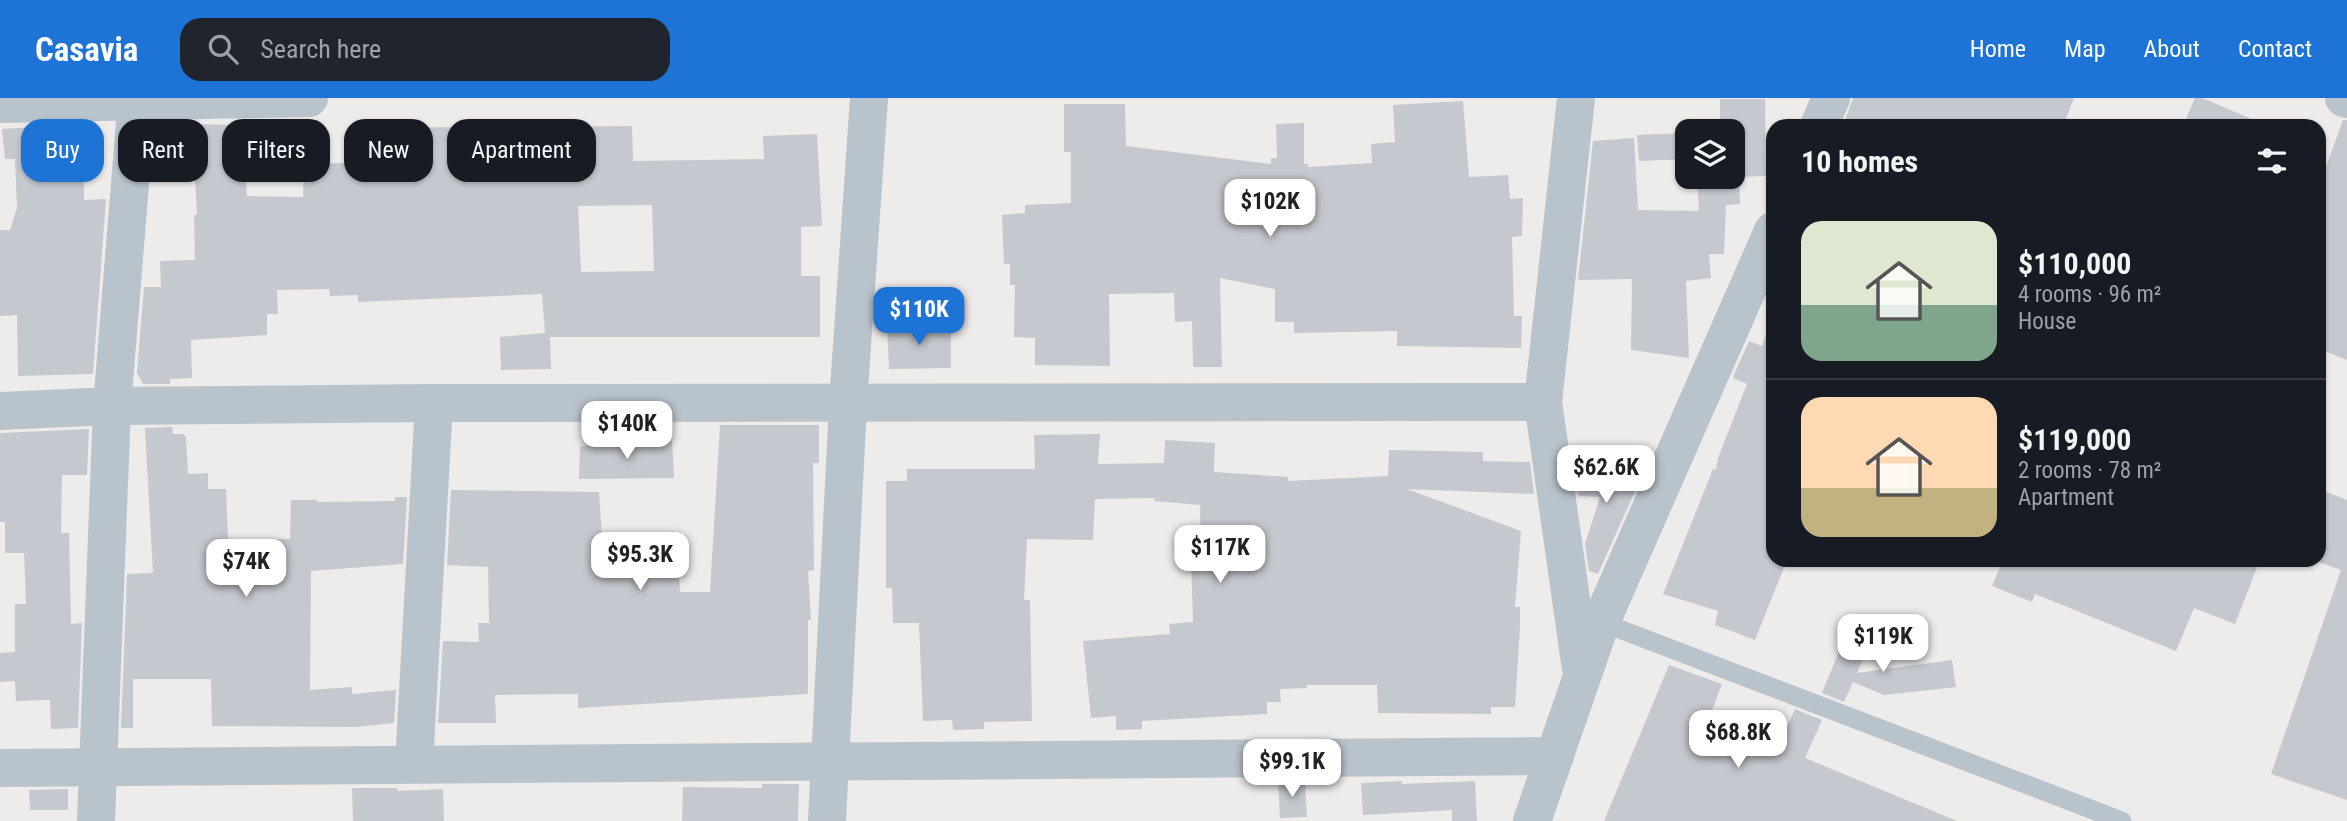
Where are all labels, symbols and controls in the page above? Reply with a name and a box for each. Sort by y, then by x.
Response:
search box [180,18,670,81]
text: Casavia [35,30,138,69]
icon: search [204,30,242,68]
text: Search here [260,34,381,64]
text: Home [1970,35,2026,63]
text: Map [2064,35,2106,63]
text: About [2144,35,2200,63]
text: Contact [2238,35,2312,63]
chip: Buy [21,119,104,182]
chip: Rent [118,119,208,182]
chip: Filters [222,119,330,182]
chip: New [344,119,433,182]
chip: Apartment [447,119,596,182]
map controls [1675,119,1745,189]
button: layers [1675,119,1745,189]
icon: filters [2253,142,2291,180]
text: 10 homes [1801,144,1918,179]
pin: $102K [1221,180,1319,239]
text: $102K [1240,188,1300,215]
text: $110,000 [2018,246,2131,281]
icon: home [1857,249,1941,333]
text: 4 rooms · 96 m² [2018,281,2161,308]
pin: $110K [870,288,968,347]
text: $110K [889,296,949,323]
text: House [2018,308,2076,335]
pin: $140K [578,402,676,461]
text: $140K [597,410,657,437]
text: $119,000 [2018,422,2131,457]
icon: home [1857,425,1941,509]
pin: $62.6K [1549,446,1663,505]
text: $62.6K [1573,454,1639,481]
text: 2 rooms · 78 m² [2018,457,2161,484]
text: Apartment [2018,484,2114,511]
pin: $117K [1171,526,1269,585]
pin: $95.3K [583,532,697,592]
text: $117K [1190,534,1250,561]
pin: $74K [205,540,287,599]
text: $95.3K [607,541,673,568]
text: $74K [222,548,270,575]
pin: $119K [1834,614,1932,674]
text: $119K [1853,623,1913,650]
pin: $68.8K [1681,710,1795,770]
text: $68.8K [1705,719,1771,746]
pin: $99.1K [1235,740,1349,799]
text: $99.1K [1259,748,1325,775]

